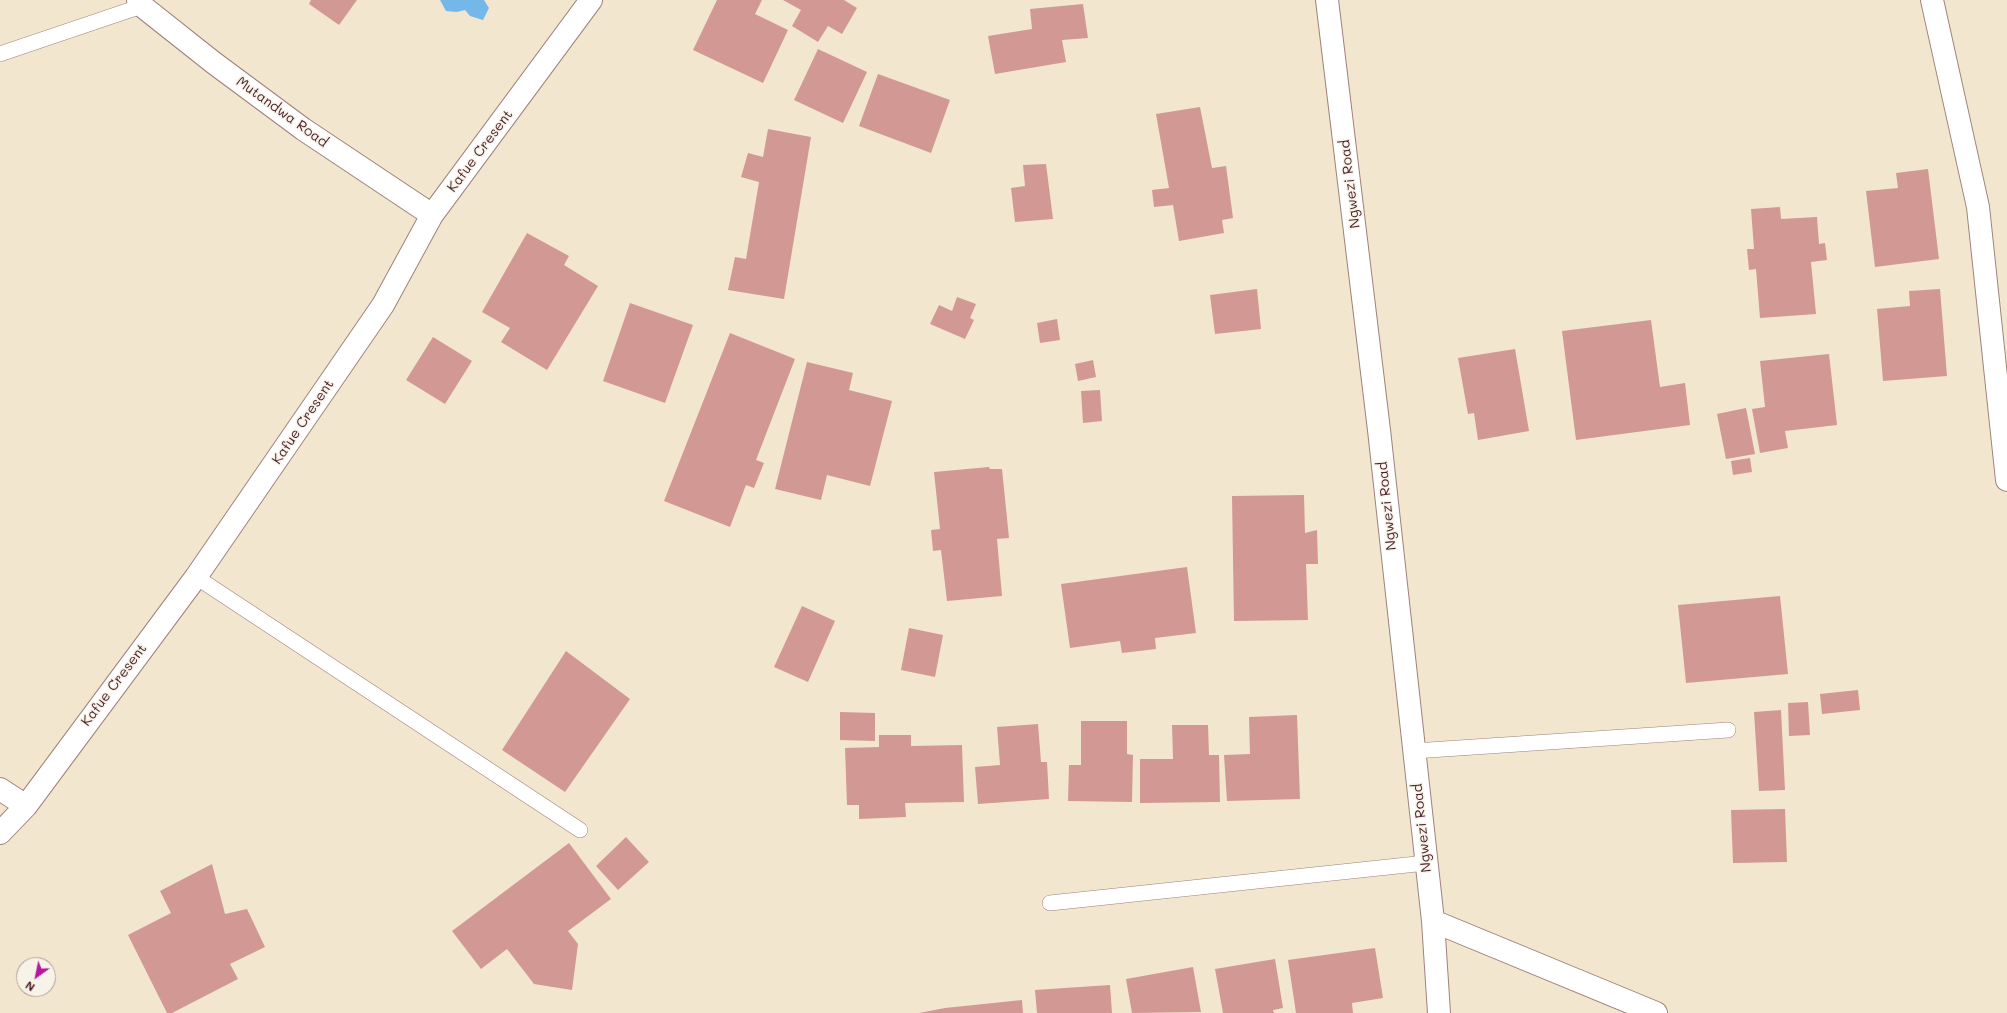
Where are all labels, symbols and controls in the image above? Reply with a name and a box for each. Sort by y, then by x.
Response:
street label: Mutandwa Road [233,73,331,151]
street label: Kafue Cresent [444,107,516,195]
street label: Ngwezi Road [1336,139,1364,229]
street label: Kafue Cresent [268,376,338,468]
street label: Ngwezi Road [1374,461,1400,551]
street label: Kafue Cresent [78,641,150,729]
street label: Ngwezi Road [1409,783,1435,873]
north arrow [16,957,56,997]
text: N [22,978,37,995]

